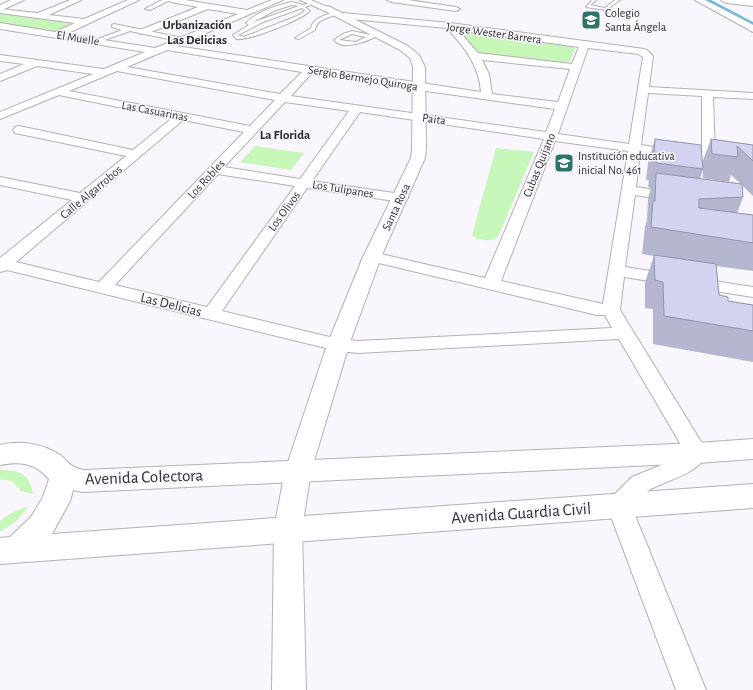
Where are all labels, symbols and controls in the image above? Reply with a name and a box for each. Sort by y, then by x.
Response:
place label: Colegio Santa Ángela [605,7,667,33]
school or university icon: Colegio Santa Ángela [580,9,602,31]
district label: Urbanización Las Delicias [162,19,232,47]
street label: Jorge Wester Barrera [446,20,543,46]
street label: El Muelle [56,29,100,47]
street label: Sergio Bermejo Quiroga [307,63,419,94]
street label: Las Casuarinas [121,99,189,123]
street label: Paita [421,111,447,127]
district label: La Florida [260,129,310,142]
street label: Cubas Quijano [521,131,558,199]
place label: Institución educativa inicial No. 461 [578,150,675,176]
school or university icon: Institución educativa inicial No. 461 [553,152,575,174]
street label: Los Robles [185,157,227,201]
street label: Calle Algarrobos [58,163,124,221]
street label: Los Tulipanes [312,178,374,200]
street label: Santa Rosa [380,181,412,232]
street label: Los Olivos [266,189,302,233]
street label: Las Delicias [139,291,203,319]
street label: Avenida Colectora [84,466,204,488]
street label: Avenida Guardia Civil [450,500,592,526]

